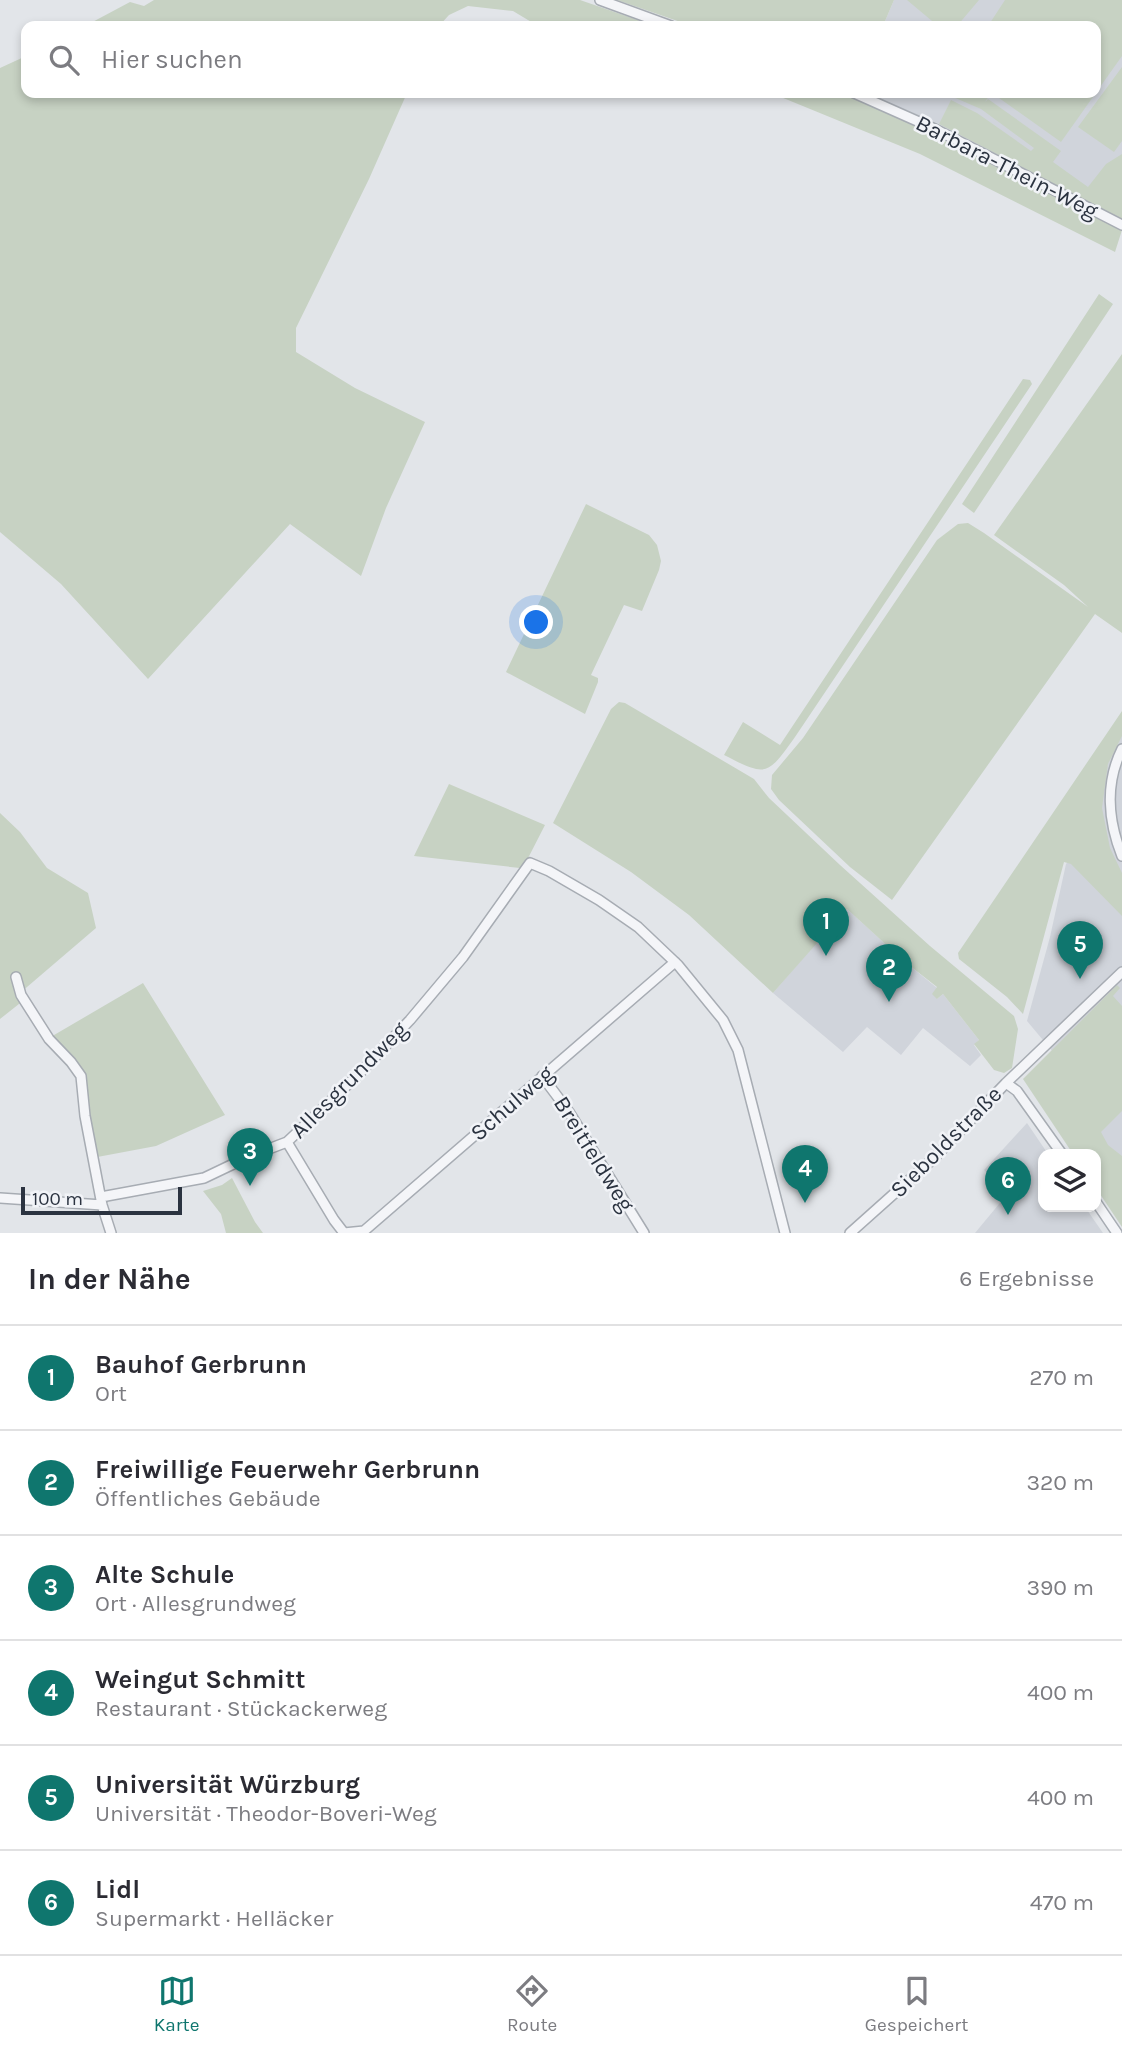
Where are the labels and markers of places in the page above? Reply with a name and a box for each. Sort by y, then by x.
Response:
pin: 1 [803,898,849,956]
pin: 5 [1057,921,1103,979]
pin: 2 [866,944,912,1002]
pin: 3 [227,1128,273,1186]
pin: 4 [782,1145,828,1203]
pin: 6 [985,1157,1031,1215]

